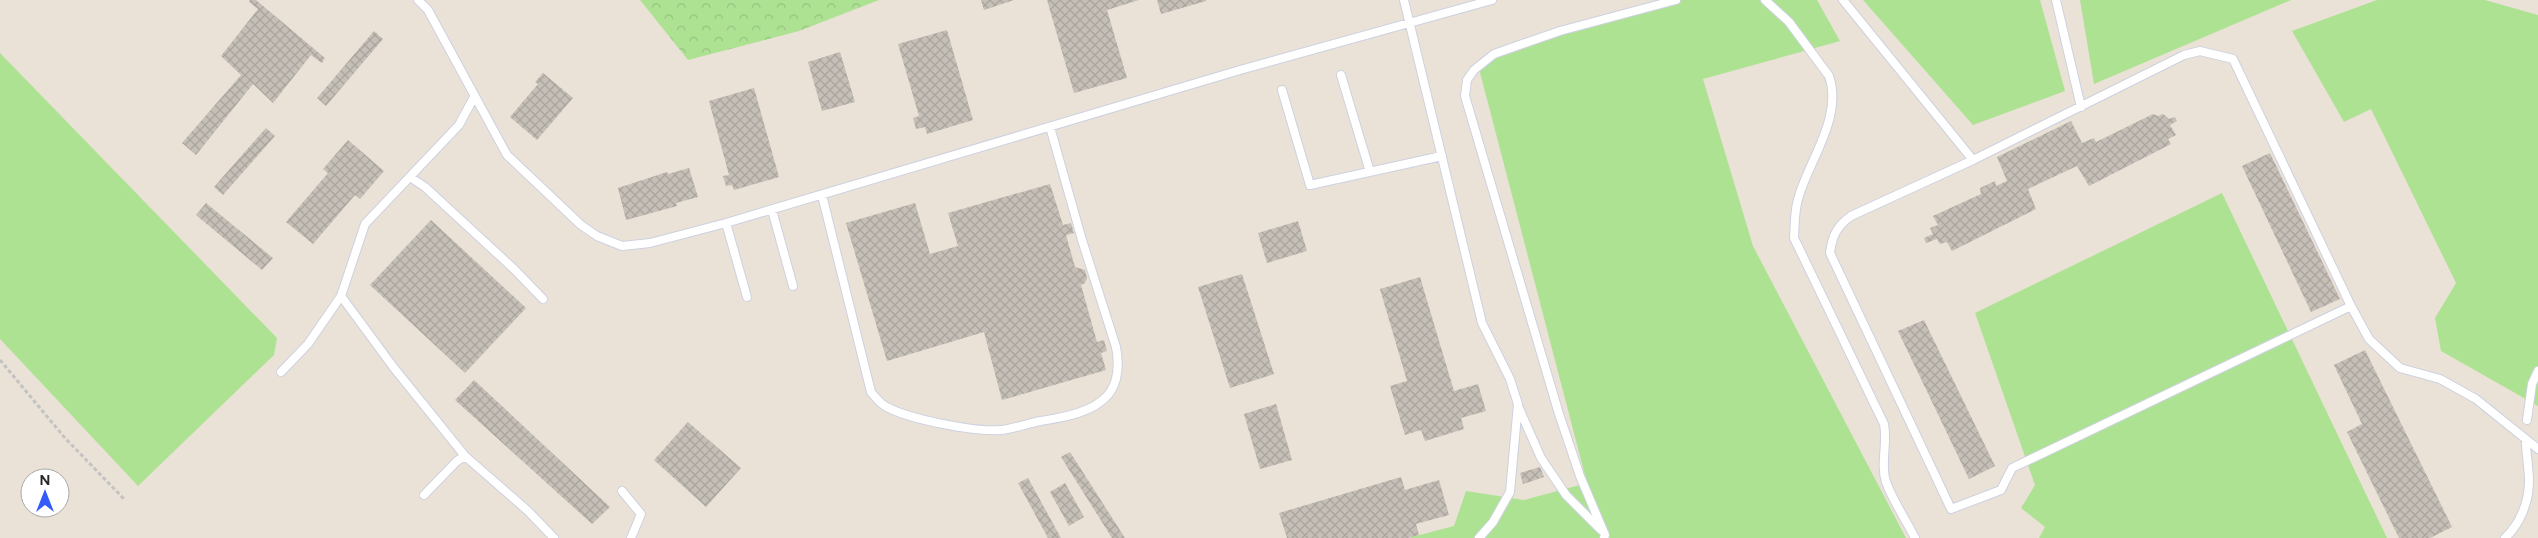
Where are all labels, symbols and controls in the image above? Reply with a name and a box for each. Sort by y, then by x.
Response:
north arrow [20,468,70,518]
text: N [40,472,50,489]

